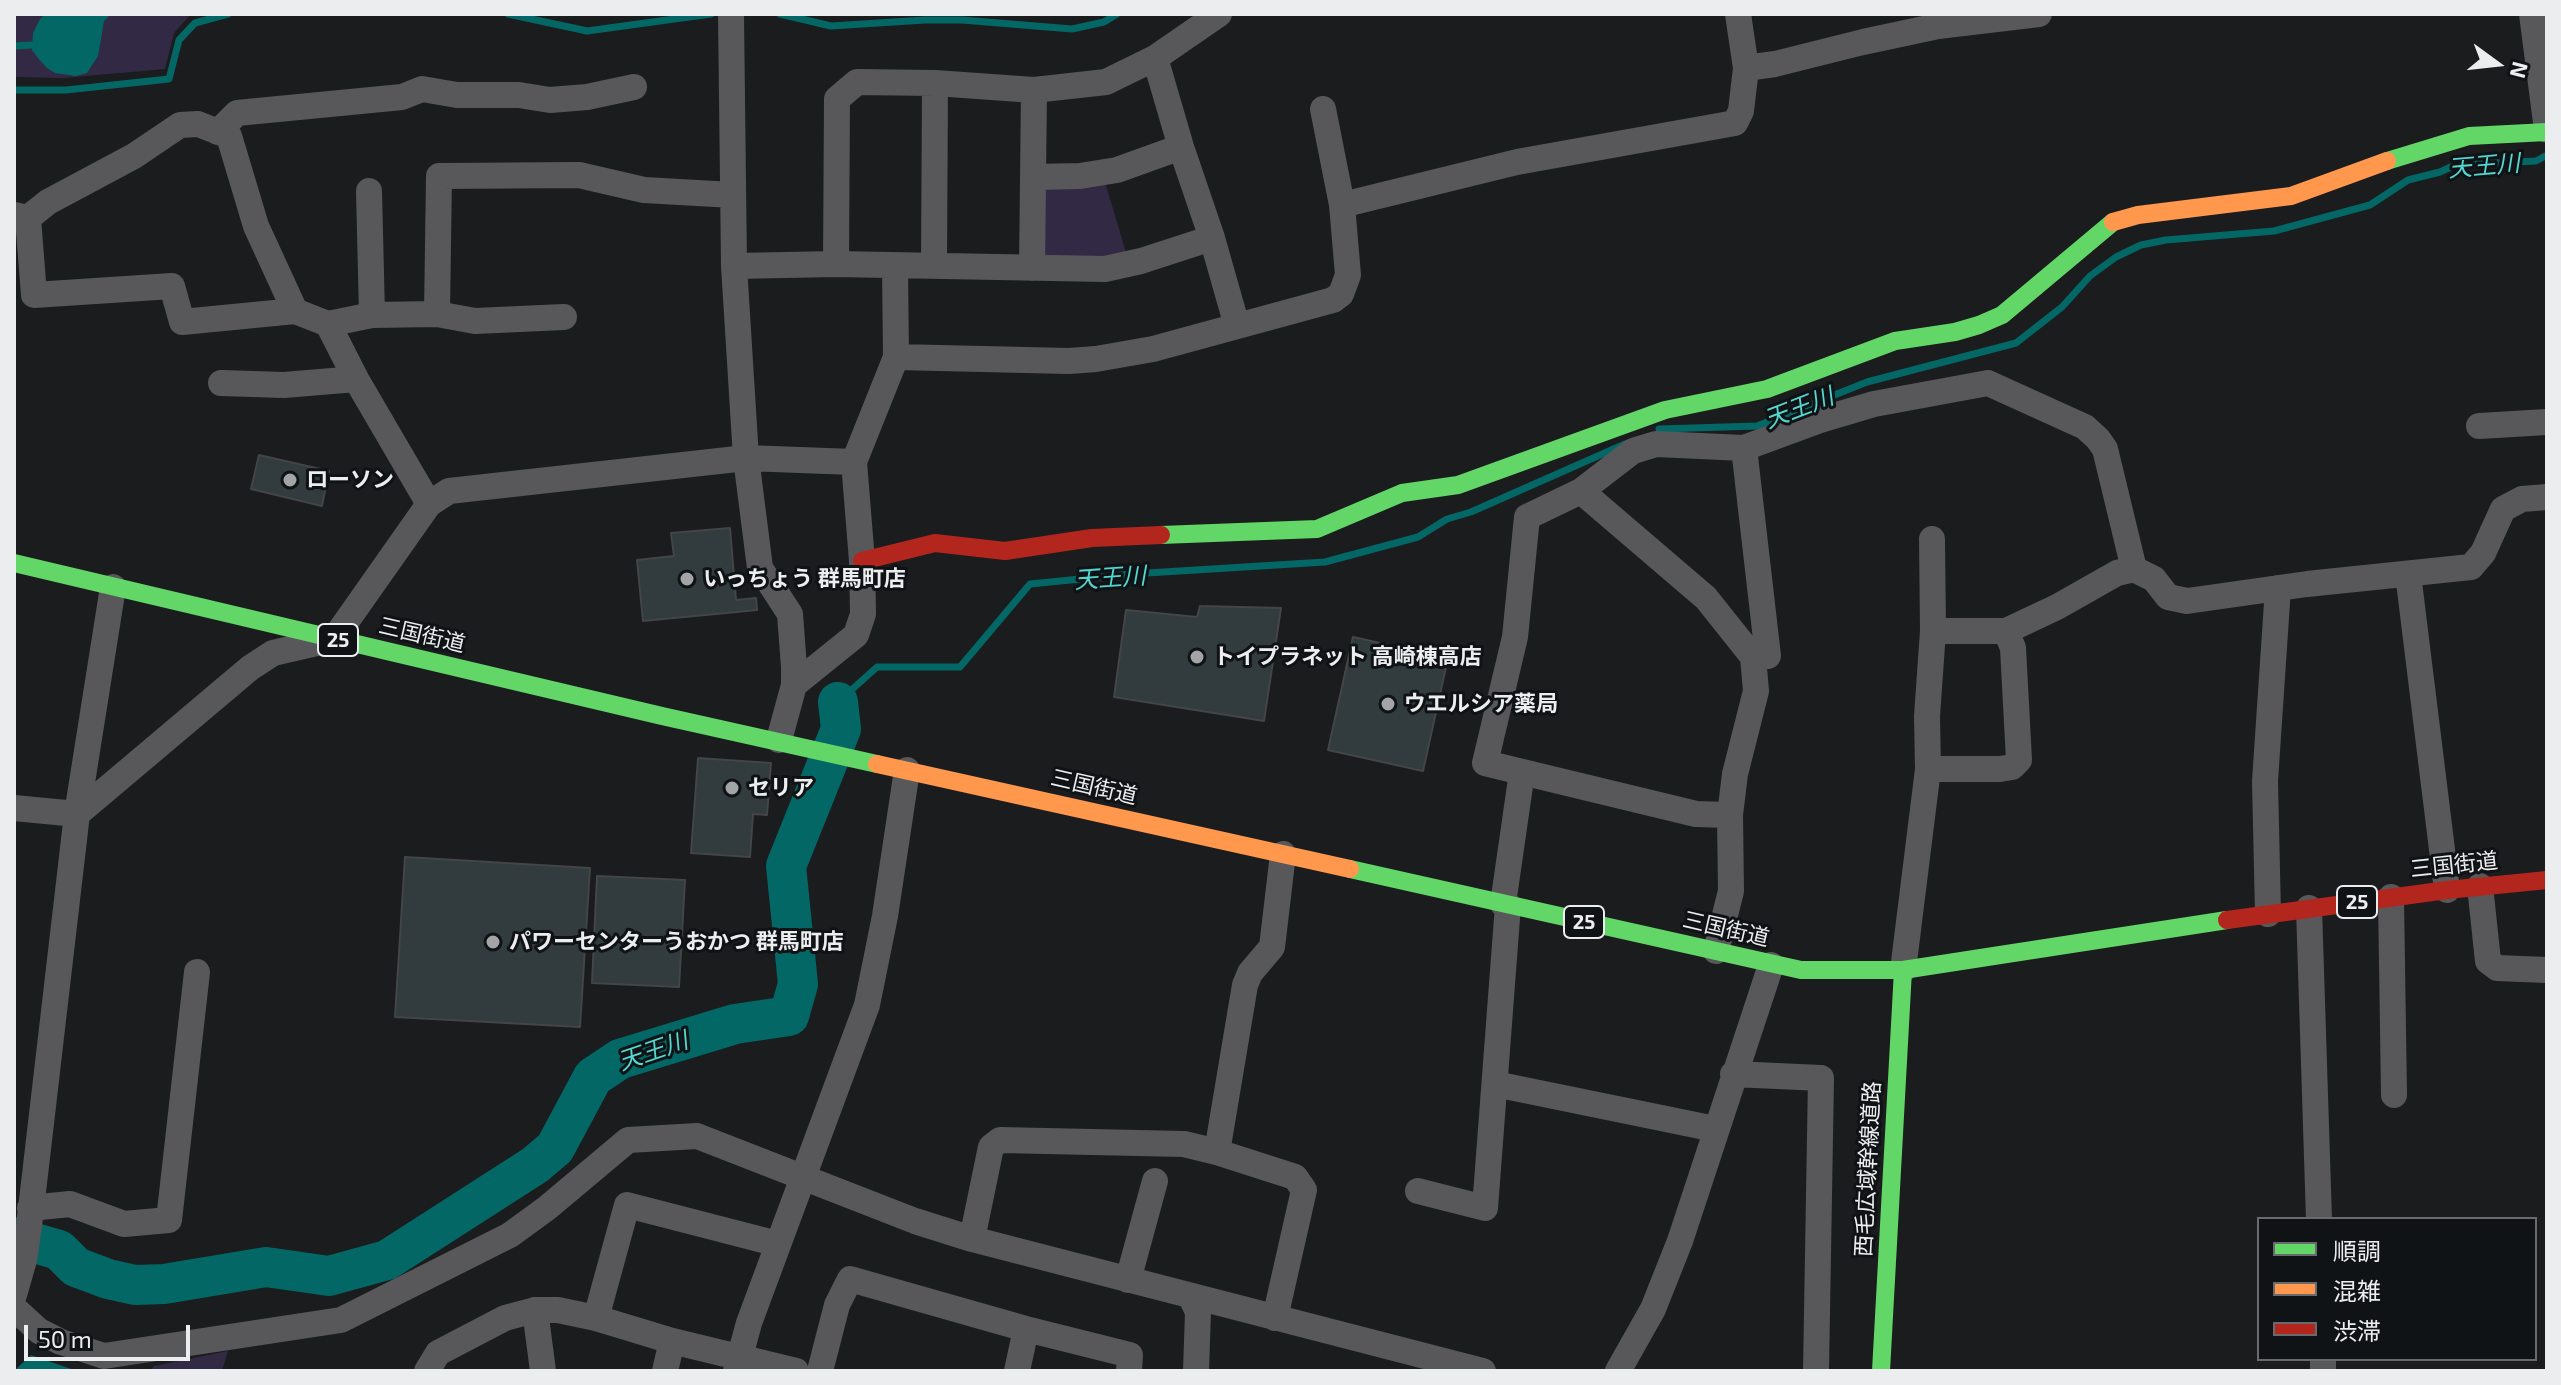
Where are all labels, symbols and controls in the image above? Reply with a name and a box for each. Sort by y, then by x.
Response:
north arrow [2457,24,2537,104]
text: N [2506,59,2535,81]
water label: 天王川 [2447,149,2521,183]
water label: 天王川 [1760,382,1838,434]
place label: ローソン [306,467,394,493]
marker: ローソン [281,471,299,489]
water label: 天王川 [1073,561,1147,595]
place label: いっちょう 群馬町店 [703,566,906,592]
marker: いっちょう 群馬町店 [678,570,696,588]
street label: 三国街道 [376,612,468,658]
road number: 25 [318,624,358,656]
place label: トイプラネット 高崎棟高店 [1213,644,1482,670]
marker: トイプラネット 高崎棟高店 [1188,648,1206,666]
place label: ウエルシア薬局 [1404,691,1558,717]
marker: ウエルシア薬局 [1379,695,1397,713]
street label: 三国街道 [1048,764,1140,810]
place label: セリア [748,775,814,801]
marker: セリア [723,779,741,797]
street label: 三国街道 [2409,847,2499,883]
road number: 25 [2337,886,2377,918]
road number: 25 [1564,906,1604,938]
street label: 三国街道 [1680,906,1772,952]
place label: パワーセンターうおかつ 群馬町店 [509,929,844,955]
marker: パワーセンターうおかつ 群馬町店 [484,933,502,951]
water label: 天王川 [614,1026,692,1076]
street label: 西毛広域幹線道路 [1850,1080,1886,1258]
legend [2257,1217,2537,1361]
text: 順調 [2333,1236,2381,1265]
text: 混雑 [2333,1276,2381,1305]
scale bar [28,1309,194,1359]
text: 渋滞 [2333,1316,2381,1345]
text: 50 m [38,1324,92,1353]

